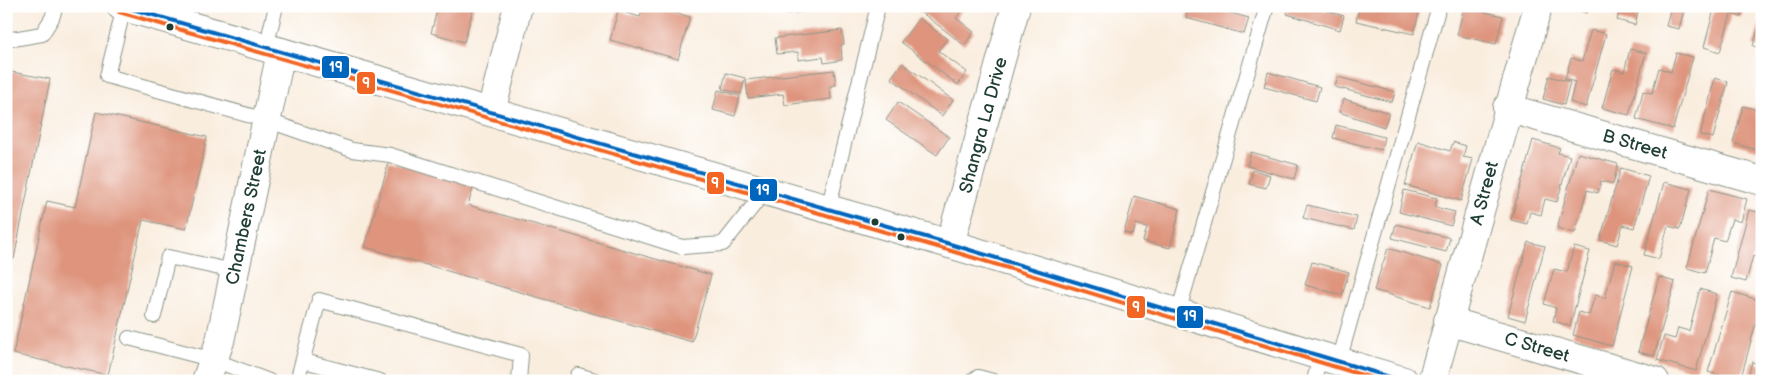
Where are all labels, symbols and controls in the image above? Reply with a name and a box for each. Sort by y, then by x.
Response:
unlabelled marker [165,22,175,32]
line badge: 19 [321,55,350,79]
street label: Shangra La Drive [955,55,1012,195]
text: 19 [329,59,343,76]
line badge: 9 [356,71,376,95]
text: 9 [362,75,370,92]
street label: B Street [1600,125,1670,164]
street label: Chambers Street [222,147,271,287]
street label: A Street [1466,159,1503,227]
line badge: 9 [706,171,725,195]
text: 9 [711,175,719,192]
line badge: 19 [749,178,778,202]
text: 19 [756,182,770,199]
unlabelled marker [870,217,880,227]
unlabelled marker [896,232,906,242]
line badge: 9 [1126,295,1146,319]
text: 9 [1132,299,1140,316]
line badge: 19 [1176,305,1204,329]
text: 19 [1183,308,1197,325]
street label: C Street [1502,328,1572,367]

